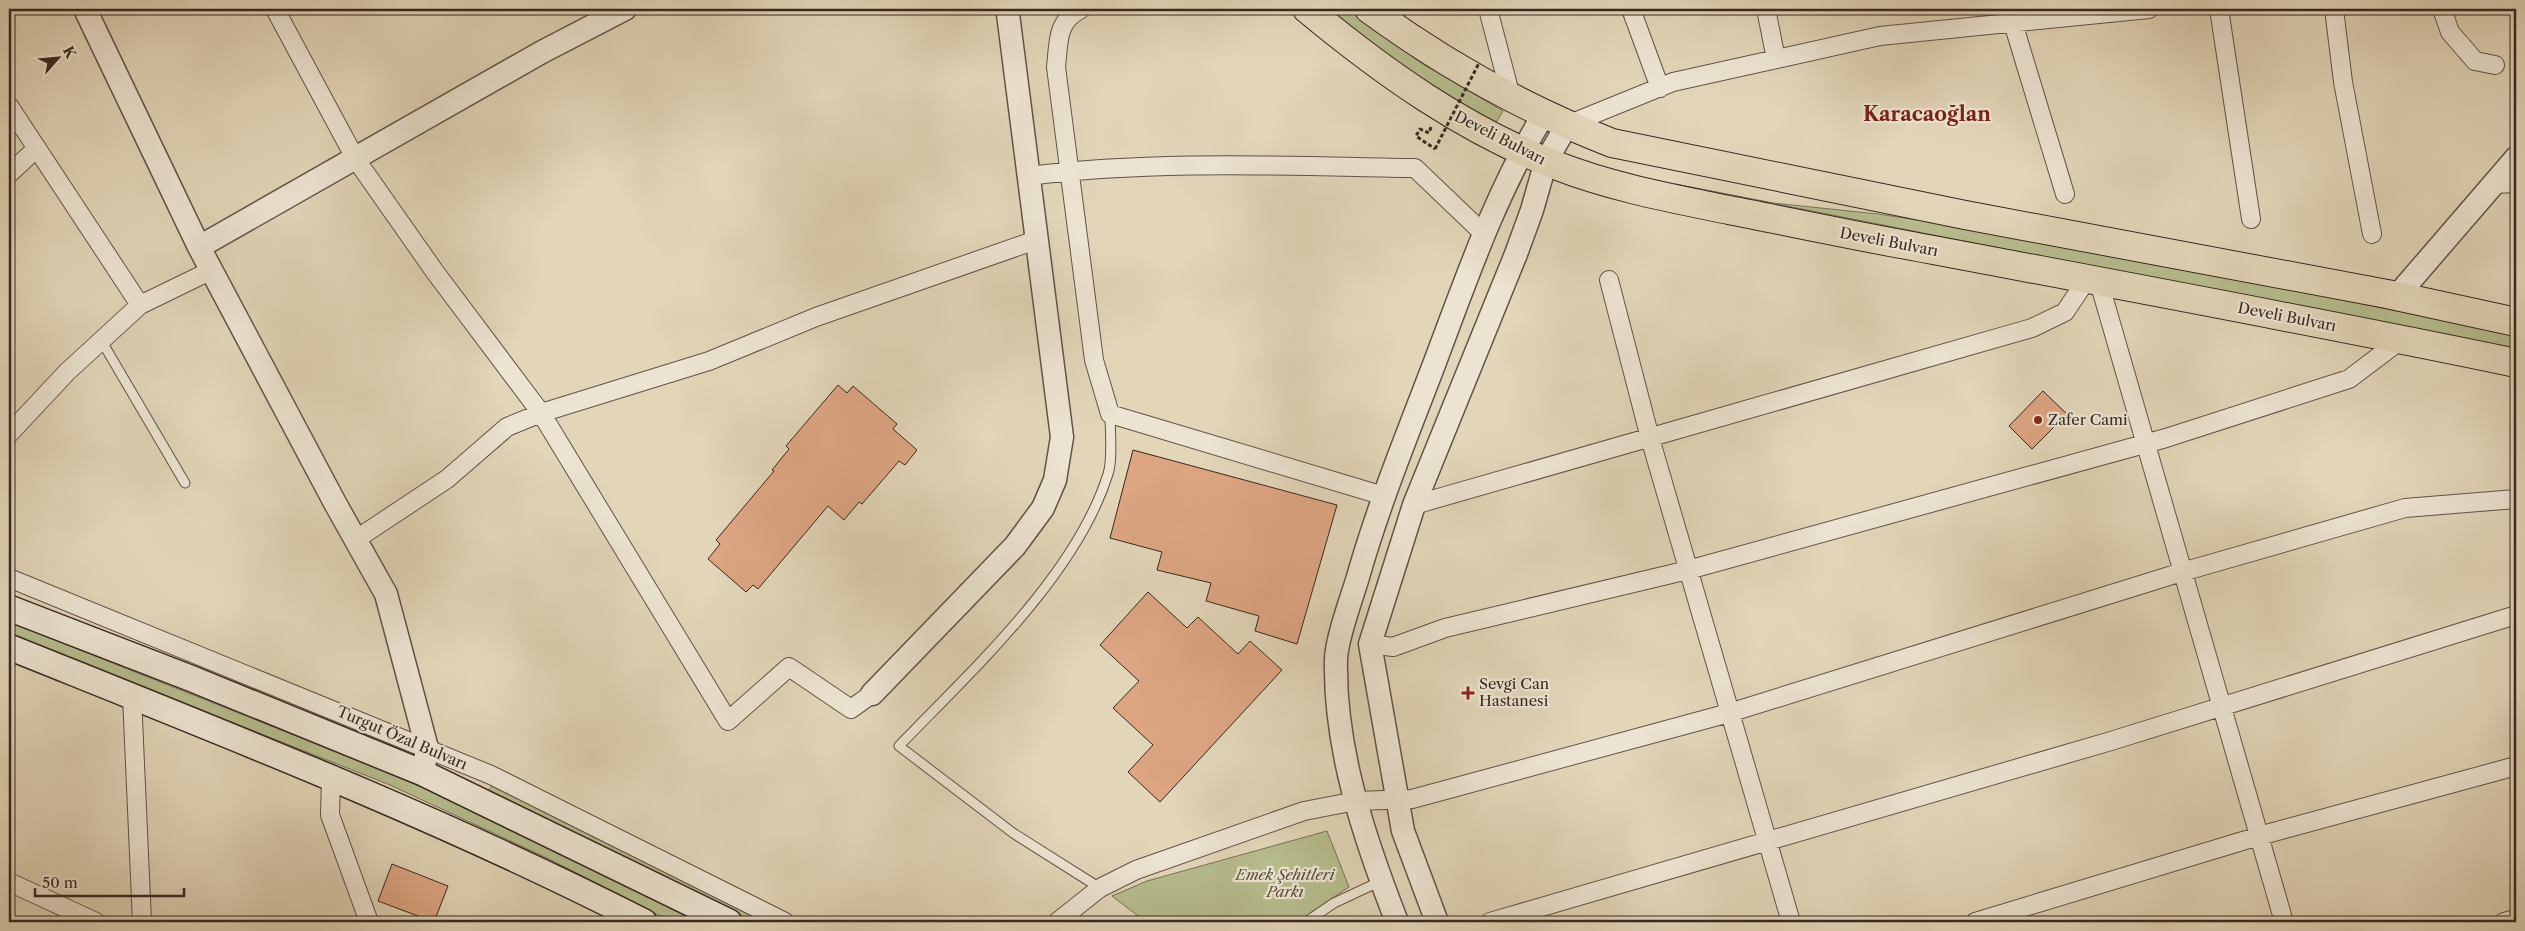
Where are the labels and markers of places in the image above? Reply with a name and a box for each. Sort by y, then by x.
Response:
place label: Zafer Cami [2048,410,2128,429]
marker: Zafer Cami [2032,414,2044,426]
place label: Sevgi Can Hastanesi [1479,674,1550,710]
marker: Sevgi Can Hastanesi [1461,686,1475,700]

